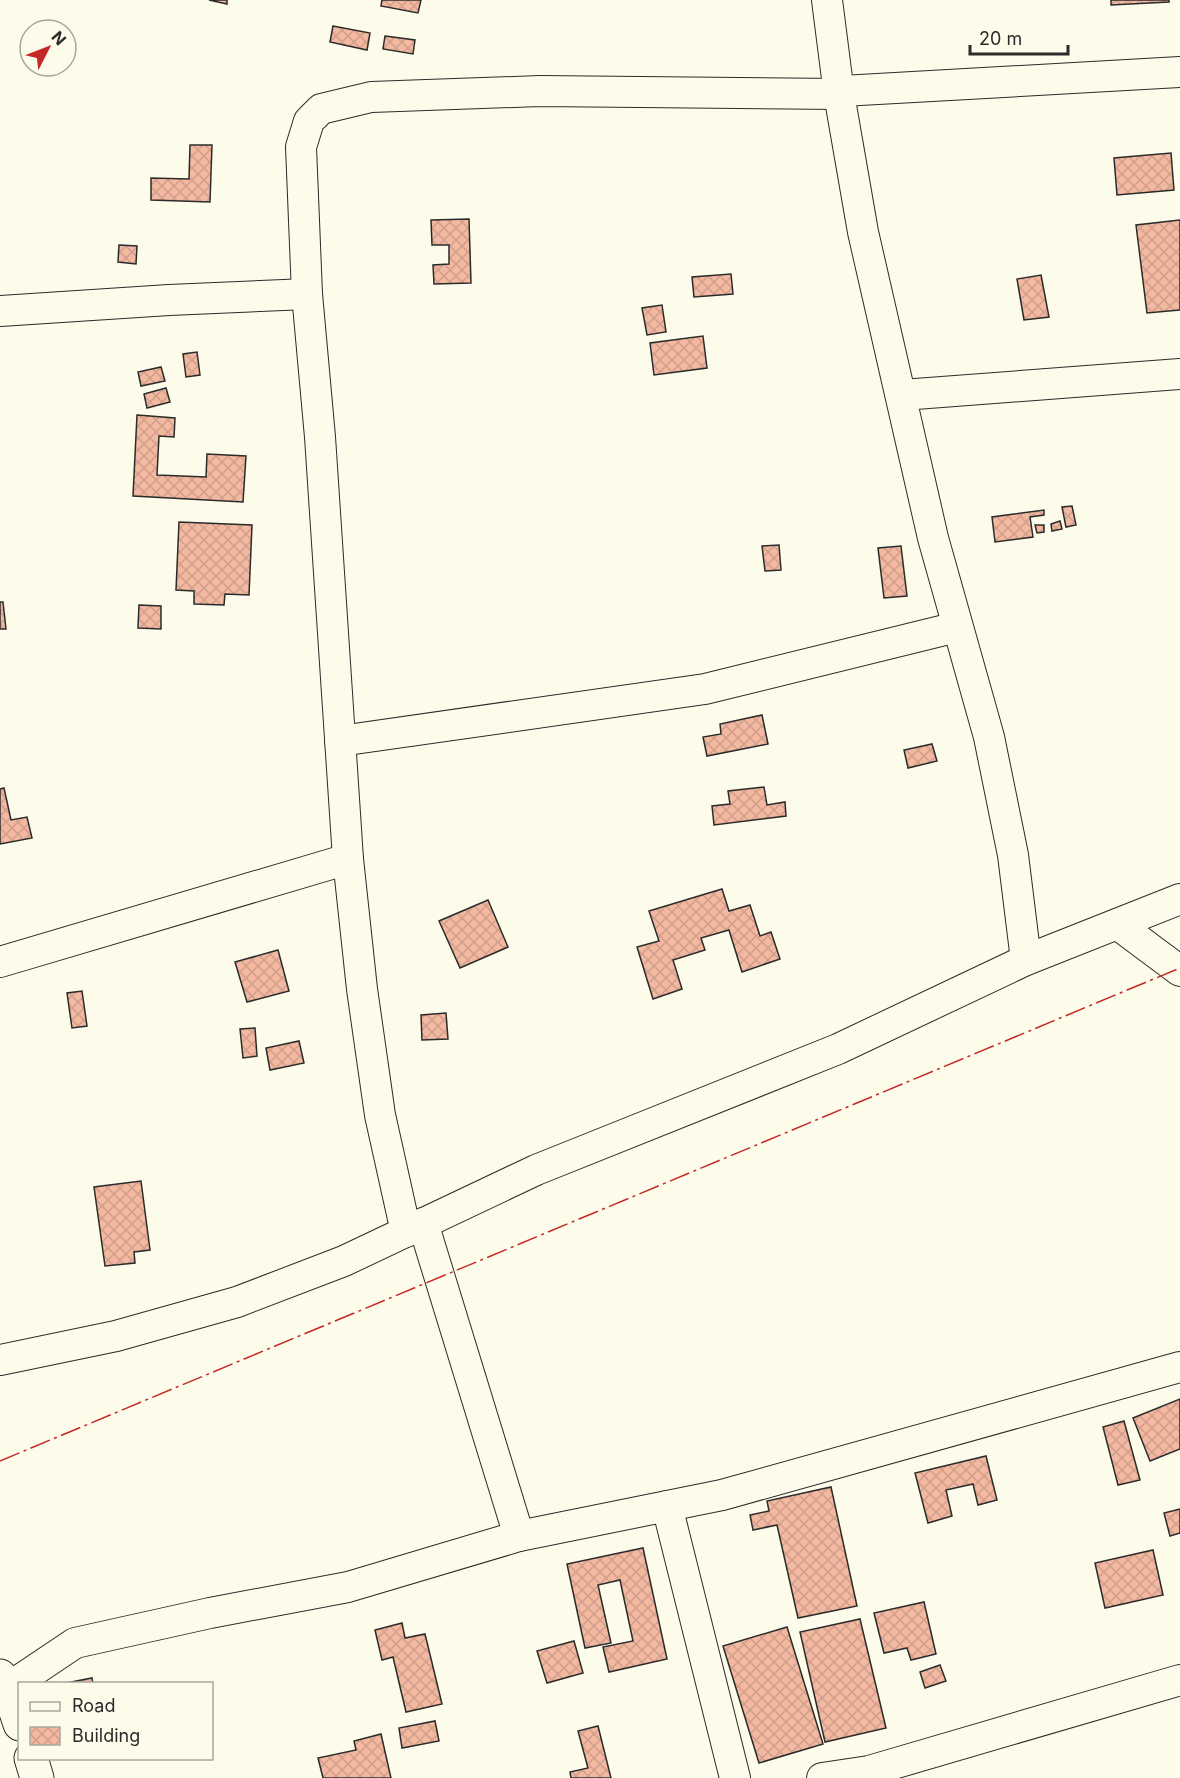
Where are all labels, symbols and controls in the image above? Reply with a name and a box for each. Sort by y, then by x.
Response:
north arrow [18,18,78,78]
scale bar [970,18,1068,56]
text: N [48,27,71,49]
text: 20 m [979,28,1022,49]
legend [18,1682,213,1760]
text: Road [72,1695,115,1716]
text: Building [72,1725,140,1746]

